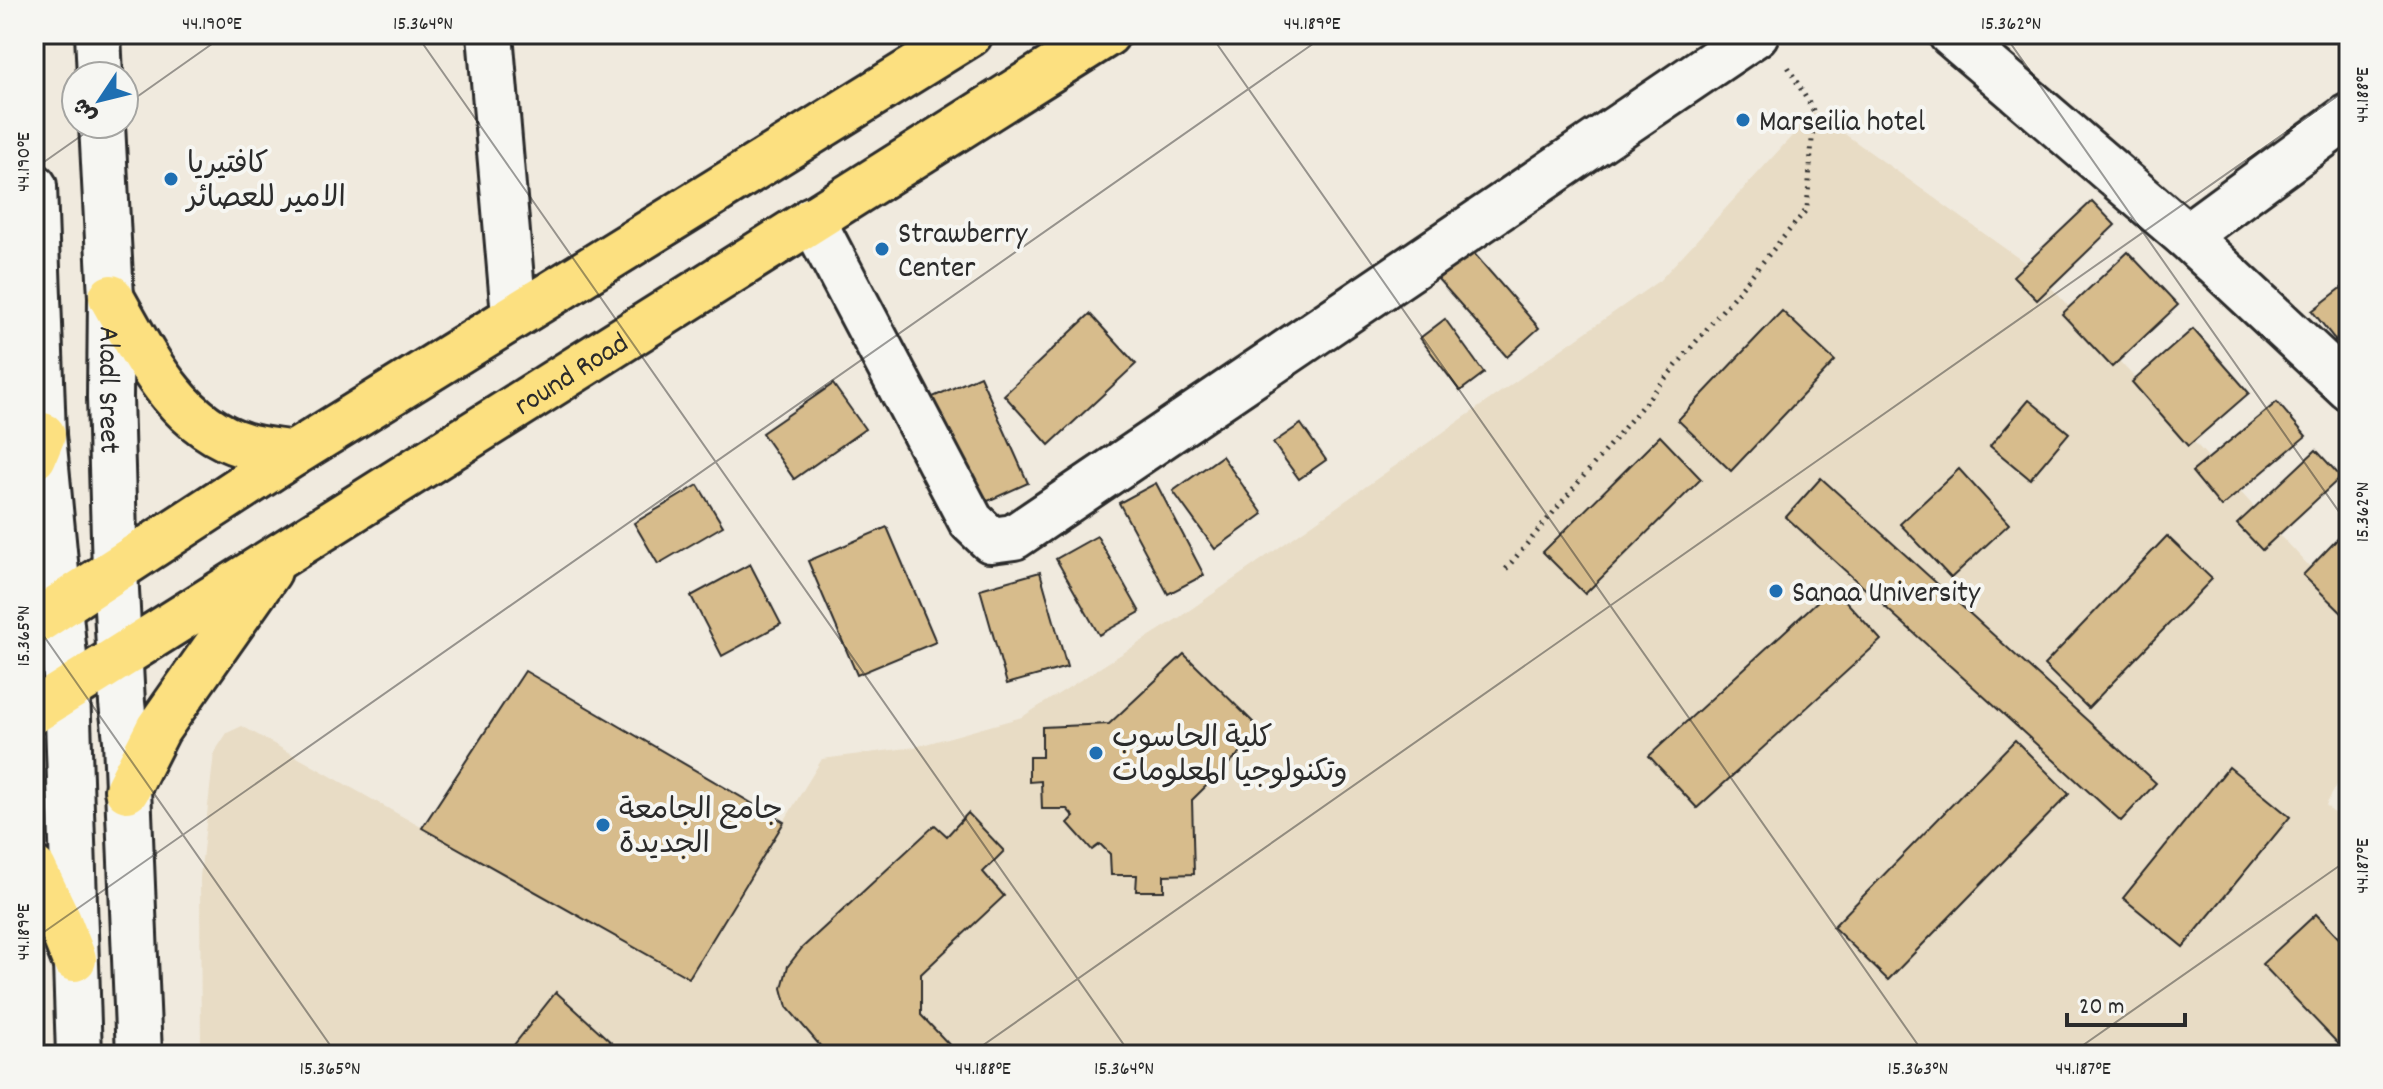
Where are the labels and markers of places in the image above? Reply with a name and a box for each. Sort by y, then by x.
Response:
place label: Marseilia hotel [1759,103,1925,146]
marker: Marseilia hotel [1734,111,1752,129]
place label: كافتيريا الامير للعصائر [184,145,346,222]
marker: كافتيريا الامير للعصائر [162,170,180,188]
place label: Strawberry Center [898,215,1028,292]
marker: Strawberry Center [873,240,891,258]
place label: Sanaa University [1792,574,1981,617]
marker: Sanaa University [1767,582,1785,600]
place label: كلية الحاسوب وتكنولوجيا المعلومات [1112,719,1348,796]
marker: كلية الحاسوب وتكنولوجيا المعلومات [1087,744,1105,762]
place label: جامع الجامعة الجديدة [619,791,783,868]
marker: جامع الجامعة الجديدة [594,816,612,834]

